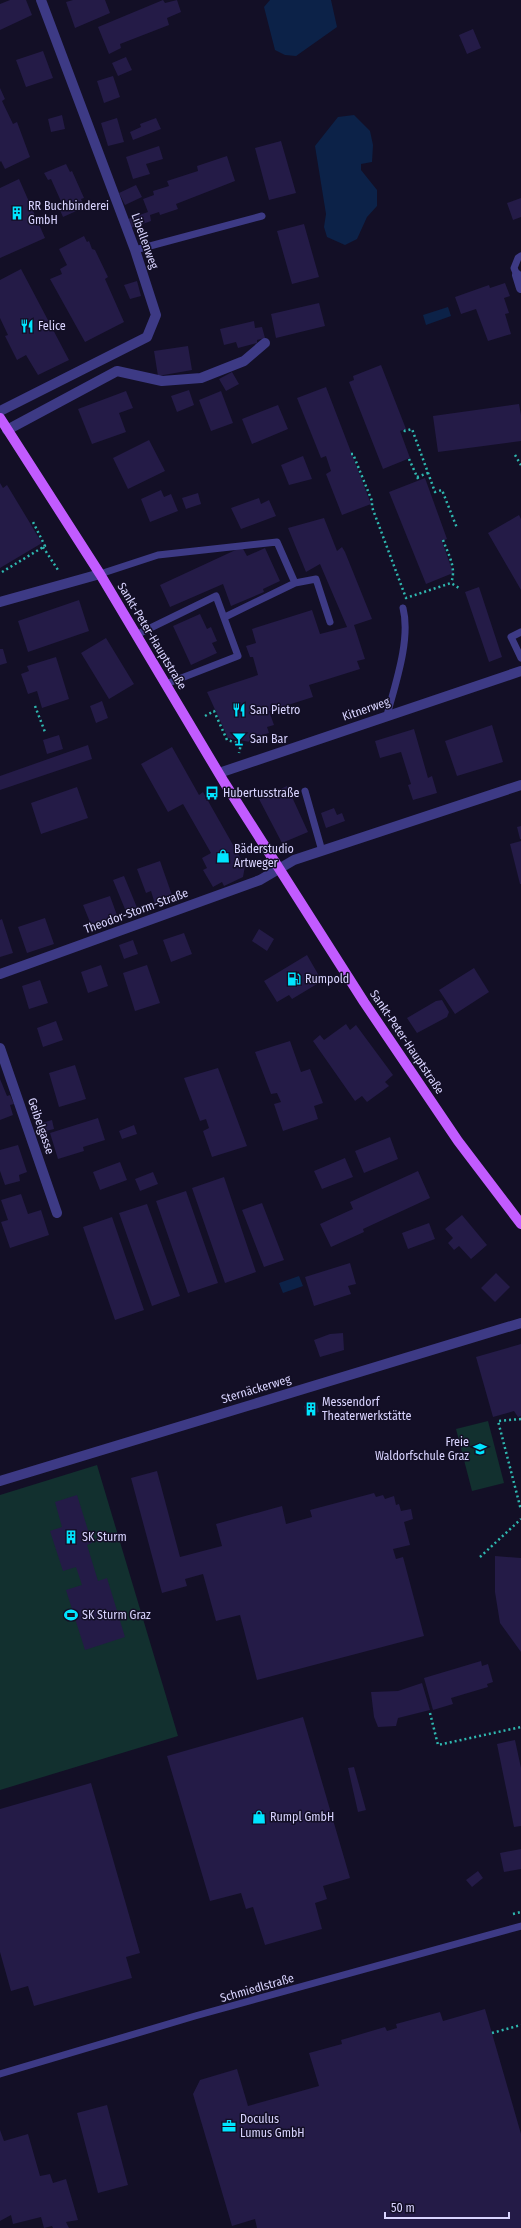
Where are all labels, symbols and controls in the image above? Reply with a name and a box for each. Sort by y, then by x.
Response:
place label: RR Buchbinderei GmbH [28,199,109,227]
building icon: RR Buchbinderei GmbH [9,205,25,221]
street label: Libellenweg [128,211,162,271]
restaurant icon: Felice [19,318,35,334]
place label: Felice [38,319,66,333]
street label: Sankt-Peter-Hauptstraße [115,580,190,692]
street label: Kitnerweg [340,694,392,724]
restaurant icon: San Pietro [231,702,247,718]
place label: San Pietro [250,703,300,717]
bar icon: San Bar [231,731,247,747]
place label: San Bar [250,732,288,746]
bus stop icon: Hubertusstraße [204,785,220,801]
place label: Hubertusstraße [223,786,299,800]
place label: Bäderstudio Artweger [234,842,294,870]
shop icon: Bäderstudio Artweger [215,848,231,864]
street label: Theodor-Storm-Straße [82,886,190,936]
fuel station icon: Rumpold [286,971,302,987]
place label: Rumpold [305,972,349,986]
street label: Sankt-Peter-Hauptstraße [367,987,447,1097]
street label: Geibelgasse [25,1096,57,1156]
street label: Sternäckerweg [219,1372,293,1406]
place label: Messendorf Theaterwerkstätte [322,1395,411,1423]
building icon: Messendorf Theaterwerkstätte [303,1401,319,1417]
place label: Freie Waldorfschule Graz [375,1435,469,1463]
school or university icon: Freie Waldorfschule Graz [472,1441,488,1457]
building icon: SK Sturm [63,1529,79,1545]
place label: SK Sturm [82,1530,127,1544]
sports icon: SK Sturm Graz [63,1607,79,1623]
place label: SK Sturm Graz [82,1608,151,1622]
shop icon: Rumpl GmbH [251,1809,267,1825]
place label: Rumpl GmbH [270,1810,334,1824]
street label: Schmiedlstraße [218,1971,296,2005]
place label: Doculus Lumus GmbH [240,2112,305,2140]
office icon: Doculus Lumus GmbH [221,2118,237,2134]
scale bar [385,2194,509,2220]
text: 50 m [391,2201,415,2215]

